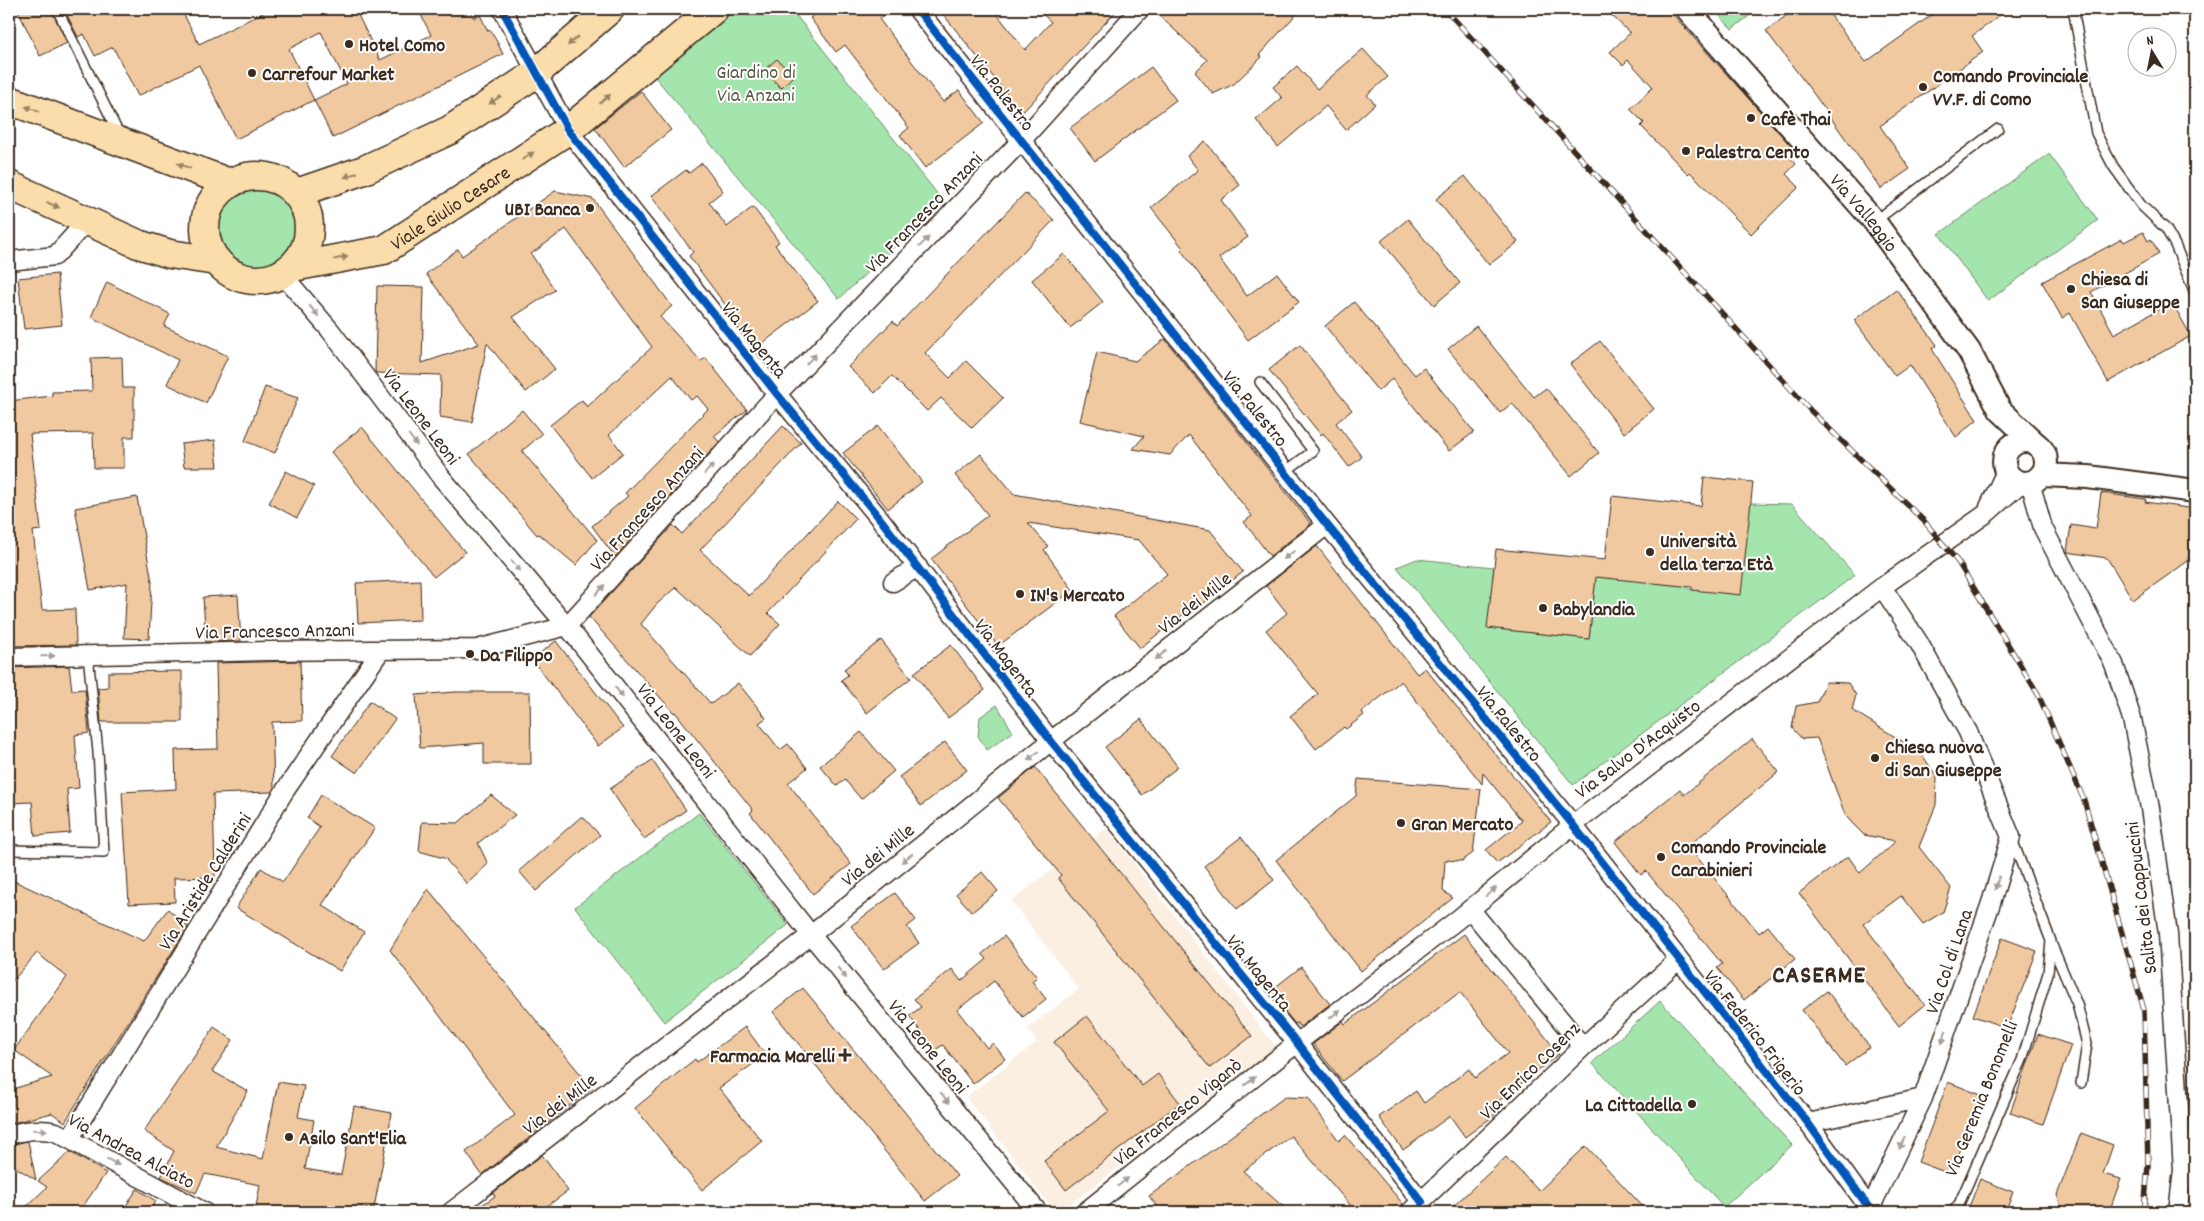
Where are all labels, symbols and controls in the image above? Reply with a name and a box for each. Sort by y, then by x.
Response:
north arrow [2126,28,2176,78]
text: N [2145,31,2155,52]
place label: Hotel Como [359,33,445,61]
one-way arrow [567,35,580,46]
marker: Hotel Como [343,38,355,50]
street label: Via Palestro [961,49,1040,139]
park label: Giardino di Via Anzani [716,60,796,111]
place label: Carrefour Market [262,62,395,90]
place label: Comando Provinciale VV.F. di Como [1933,64,2088,115]
marker: Carrefour Market [246,67,258,79]
marker: Comando Provinciale VV.F. di Como [1917,81,1929,93]
one-way arrow [599,94,611,105]
one-way arrow [488,96,502,105]
one-way arrow [24,105,39,113]
place label: Cafè Thai [1761,107,1831,135]
marker: Cafè Thai [1745,112,1757,124]
place label: Palestra Cento [1696,140,1809,168]
marker: Palestra Cento [1680,145,1692,157]
street label: Via Francesco Anzani [860,147,991,281]
one-way arrow [521,151,534,161]
street label: Viale Giulio Cesare [386,160,517,259]
one-way arrow [176,162,191,170]
street label: Via Valleggio [1822,169,1903,259]
one-way arrow [343,171,358,179]
place label: UBI Banca [505,197,581,225]
one-way arrow [46,202,60,210]
marker: UBI Banca [584,202,596,214]
one-way arrow [918,236,930,248]
one-way arrow [333,253,349,261]
place label: Chiesa di San Giuseppe [2081,267,2180,318]
marker: Chiesa di San Giuseppe [2065,283,2077,295]
street label: Via Magenta [713,296,793,386]
one-way arrow [308,305,320,317]
one-way arrow [805,353,817,365]
street label: Via Leone Leoni [374,364,465,472]
street label: Via Palestro [1214,366,1293,454]
one-way arrow [408,433,418,447]
street label: Via Francesco Anzani [585,441,712,578]
one-way arrow [703,464,715,476]
place label: Università della terza Età [1660,529,1774,580]
marker: Università della terza Età [1644,546,1656,558]
one-way arrow [1283,549,1296,560]
one-way arrow [510,559,522,571]
street label: Via dei Mille [1153,566,1239,642]
place label: IN's Mercato [1030,583,1125,611]
one-way arrow [594,584,606,596]
marker: IN's Mercato [1014,588,1026,600]
place label: Babylandia [1553,597,1635,625]
marker: Babylandia [1537,602,1549,614]
street label: Via Magenta [966,614,1044,704]
street label: Via Francesco Anzani [195,618,355,648]
place label: Da Filippo [480,643,553,671]
marker: Da Filippo [464,648,476,660]
one-way arrow [1155,650,1168,661]
one-way arrow [40,651,56,659]
street label: Via Leone Leoni [628,678,721,786]
street label: Via Palestro [1468,681,1547,769]
one-way arrow [613,685,624,698]
street label: Via Salvo D'Acquisto [1570,694,1708,807]
place label: Chiesa nuova di San Giuseppe [1885,735,2002,786]
one-way arrow [1027,750,1040,761]
marker: Chiesa nuova di San Giuseppe [1869,752,1881,764]
street label: Via Aristide Calderini [153,808,260,957]
place label: Gran Mercato [1411,812,1513,840]
marker: Gran Mercato [1395,817,1407,829]
street label: Via dei Mille [836,818,922,895]
street label: Salita dei Cappuccini [2120,819,2166,975]
place label: Comando Provinciale Carabinieri [1671,835,1826,886]
marker: Comando Provinciale Carabinieri [1655,851,1667,863]
one-way arrow [901,852,914,863]
one-way arrow [1993,876,2001,891]
one-way arrow [1484,887,1497,898]
street label: Via Col di Lana [1920,905,1982,1018]
street label: Via Magenta [1218,929,1298,1019]
district label: CASERME [1772,959,1866,995]
street label: Via Federico Frigerio [1695,965,1812,1103]
one-way arrow [836,966,847,979]
street label: Via Leone Leoni [880,995,974,1101]
one-way arrow [1328,1008,1341,1019]
street label: Via Enrico Cosenz [1474,1016,1588,1128]
street label: Via Geremia Bonomelli [1939,1017,2027,1181]
one-way arrow [1940,1030,1948,1045]
place label: Farmacia Marelli [710,1044,835,1072]
marker: Farmacia Marelli [839,1049,851,1061]
street label: Via Francesco Viganò [1108,1053,1249,1174]
street label: Via dei Mille [517,1068,604,1143]
one-way arrow [1243,1075,1256,1086]
one-way arrow [939,1092,950,1105]
place label: La Cittadella [1585,1093,1683,1121]
marker: La Cittadella [1686,1098,1698,1110]
street label: Via Andrea Alciato [62,1107,199,1198]
one-way arrow [32,1126,48,1134]
place label: Asilo Sant'Elia [299,1126,406,1154]
marker: Asilo Sant'Elia [283,1131,295,1143]
one-way arrow [1898,1136,1906,1150]
one-way arrow [106,1158,120,1166]
one-way arrow [1116,1177,1130,1187]

